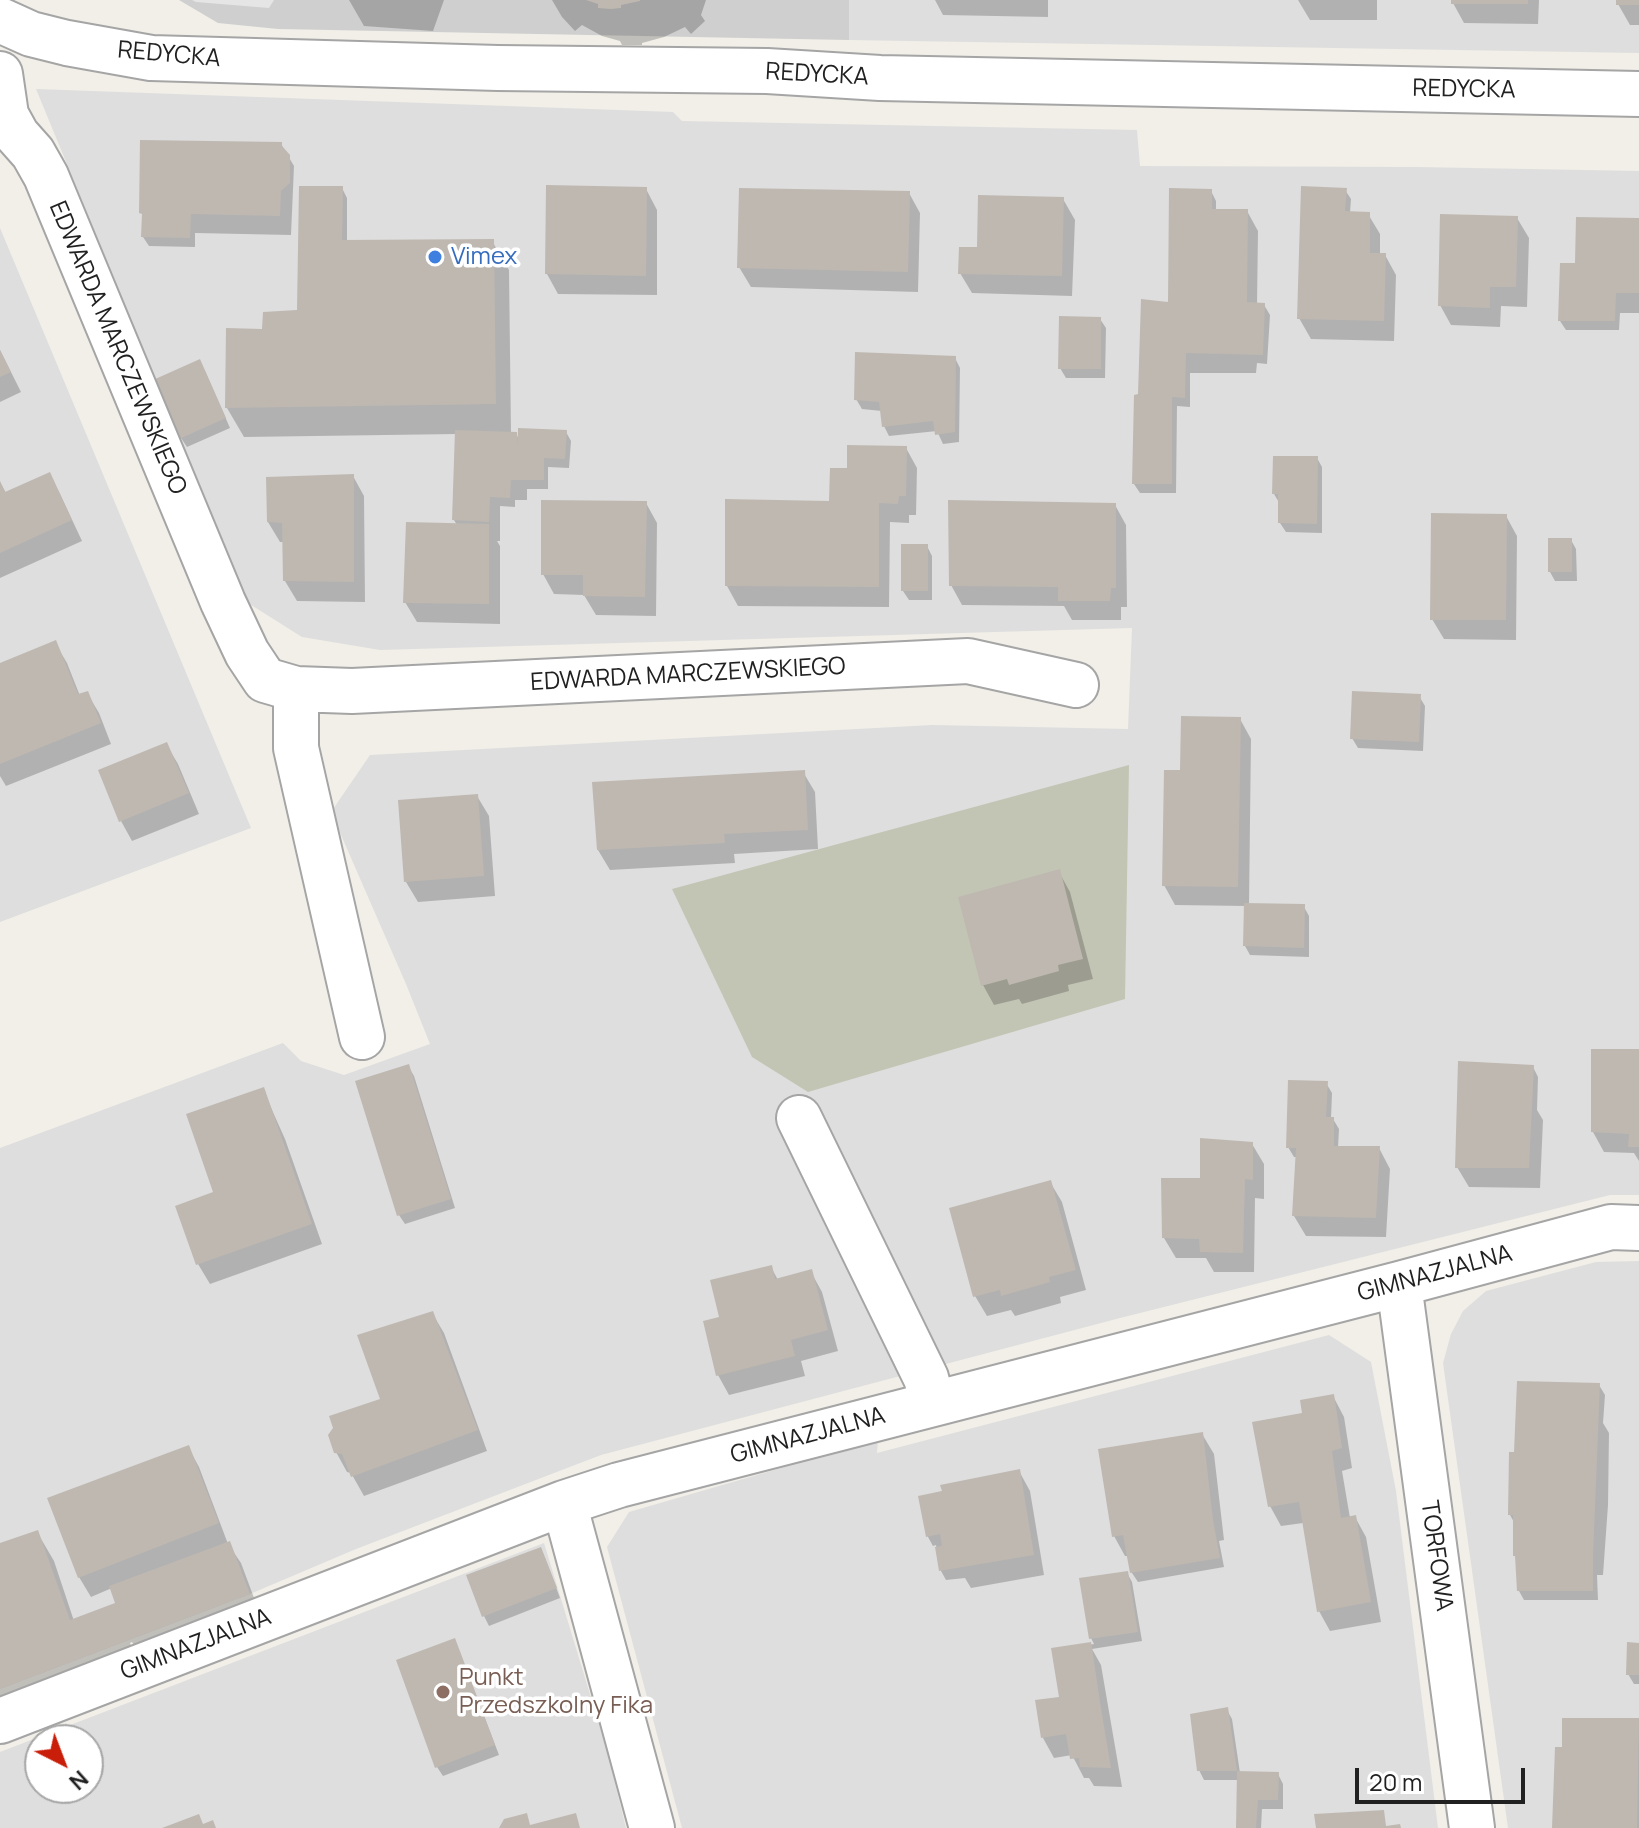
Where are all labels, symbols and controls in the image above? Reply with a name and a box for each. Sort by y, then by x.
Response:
street label: REDYCKA [116,36,222,74]
street label: REDYCKA [765,58,869,92]
street label: REDYCKA [1412,75,1516,105]
street label: EDWARDA MARCZEWSKIEGO [42,197,192,499]
place label: Vimex [451,243,517,271]
marker: Vimex [426,248,444,266]
street label: EDWARDA MARCZEWSKIEGO [530,652,846,698]
street label: GIMNAZJALNA [1355,1240,1515,1308]
street label: GIMNAZJALNA [728,1402,888,1470]
street label: TORFOWA [1414,1499,1458,1613]
street label: GIMNAZJALNA [117,1603,275,1687]
place label: Punkt Przedszkolny Fika [459,1664,653,1720]
marker: Punkt Przedszkolny Fika [434,1683,452,1701]
north arrow [24,1724,104,1804]
scale bar [1359,1752,1529,1802]
text: N [63,1764,95,1797]
text: 20 m [1369,1765,1422,1798]

